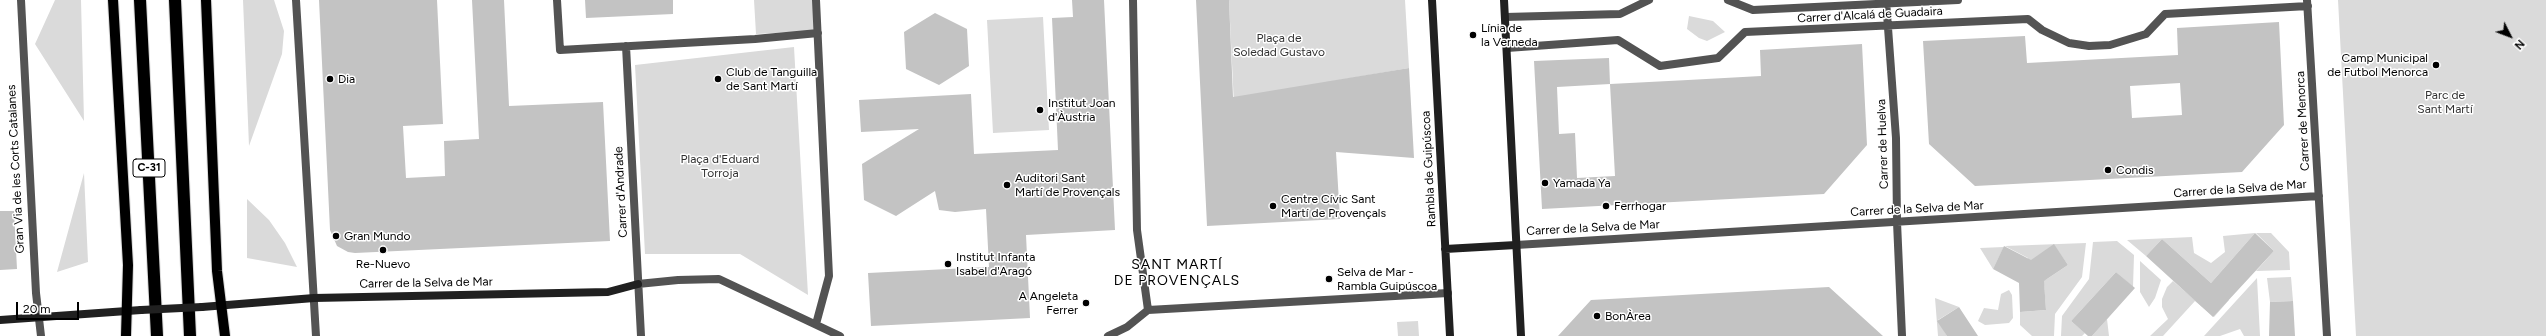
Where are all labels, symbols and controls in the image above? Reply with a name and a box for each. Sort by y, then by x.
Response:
street label: Carrer d'Alcalá de Guadaira [1797,4,1943,26]
north arrow [2490,16,2530,56]
place label: Línia de la Verneda [1481,21,1538,49]
marker: Línia de la Verneda [1468,30,1478,40]
park label: Plaça de Soledad Gustavo [1233,31,1325,59]
text: N [2512,37,2527,52]
place label: Camp Municipal de Futbol Menorca [2327,51,2428,79]
marker: Camp Municipal de Futbol Menorca [2431,60,2441,70]
place label: Club de Tanguilla de Sant Martí [726,65,817,93]
street label: Carrer de Menorca [2293,71,2313,171]
place label: Dia [338,72,355,86]
marker: Dia [325,74,335,84]
marker: Club de Tanguilla de Sant Martí [713,74,723,84]
street label: Gran Via de les Corts Catalanes [4,84,28,254]
park label: Parc de Sant Martí [2417,88,2473,116]
place label: Institut Joan d'Àustria [1048,96,1116,124]
street label: Carrer de Huelva [1874,99,1892,189]
marker: Institut Joan d'Àustria [1035,105,1045,115]
street label: Rambla de Guipúscoa [1419,110,1439,228]
street label: Carrer d'Andrade [611,146,631,238]
park label: Plaça d'Eduard Torroja [681,152,759,180]
road number: C-31 [133,159,165,177]
place label: Condis [2116,163,2154,177]
marker: Condis [2103,165,2113,175]
place label: Auditori Sant Martí de Provençals [1015,171,1120,199]
place label: Yamada Ya [1553,176,1611,190]
street label: Carrer de la Selva de Mar [2173,177,2307,201]
marker: Yamada Ya [1540,178,1550,188]
marker: Auditori Sant Martí de Provençals [1002,180,1012,190]
place label: Centre Cívic Sant Martí de Provençals [1281,192,1386,220]
street label: Carrer de la Selva de Mar [1850,198,1984,220]
place label: Ferrhogar [1614,199,1666,213]
marker: Centre Cívic Sant Martí de Provençals [1268,201,1278,211]
marker: Ferrhogar [1601,201,1611,211]
street label: Carrer de la Selva de Mar [1526,217,1660,239]
place label: Gran Mundo [344,229,410,243]
marker: Gran Mundo [331,231,341,241]
marker: Re-Nuevo [378,245,388,255]
place label: Institut Infanta Isabel d'Aragó [956,250,1035,278]
place label: Re-Nuevo [356,257,410,271]
district label: SANT MARTÍ DE PROVENÇALS [1114,257,1240,290]
marker: Institut Infanta Isabel d'Aragó [943,259,953,269]
place label: Selva de Mar - Rambla Guipúscoa [1337,265,1437,293]
marker: Selva de Mar - Rambla Guipúscoa [1324,274,1334,284]
street label: Carrer de la Selva de Mar [359,275,493,291]
place label: A Angeleta Ferrer [1019,289,1078,317]
scale bar [18,294,81,320]
marker: A Angeleta Ferrer [1081,298,1091,308]
text: 20 m [23,302,51,316]
place label: BonÀrea [1605,309,1651,323]
marker: BonÀrea [1592,311,1602,321]

